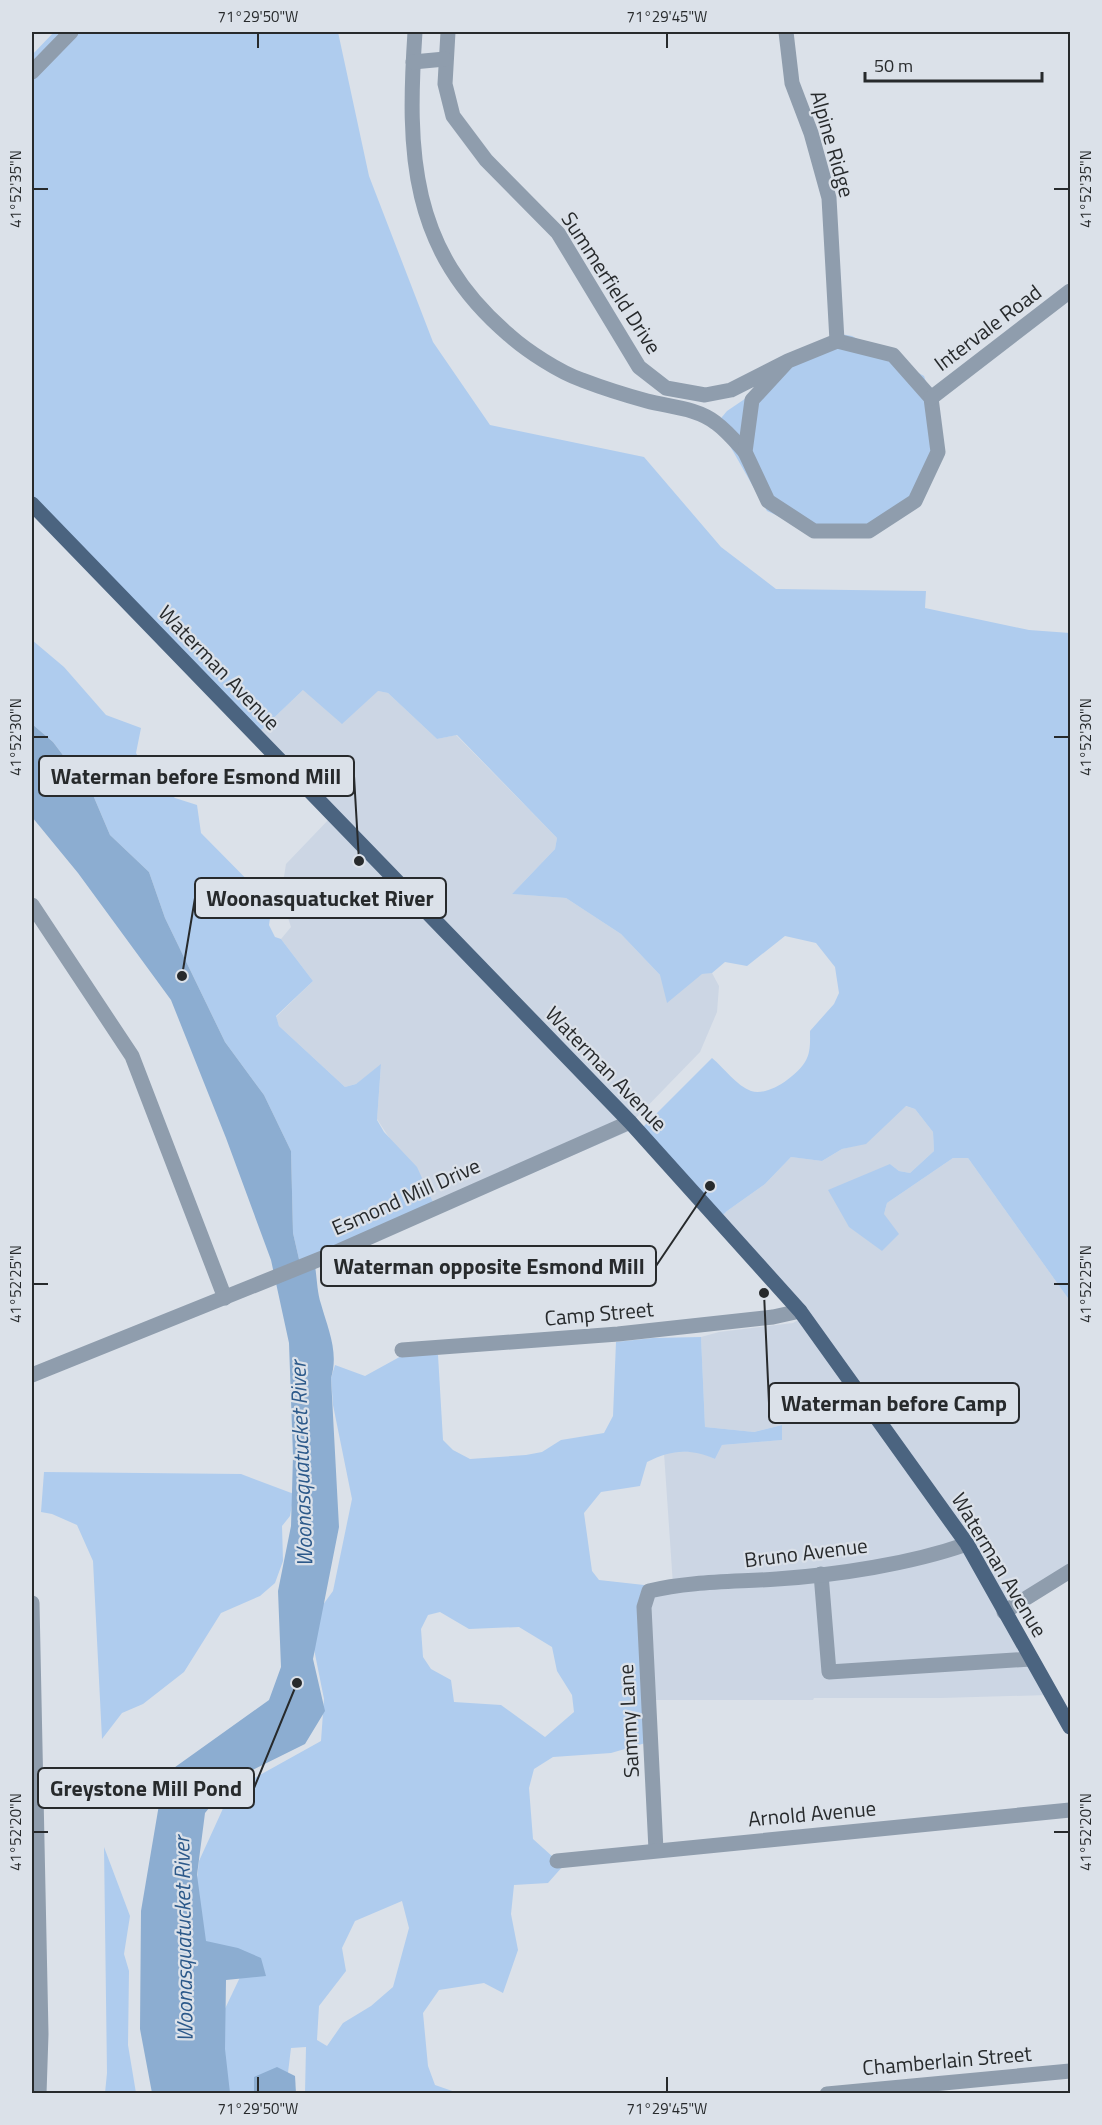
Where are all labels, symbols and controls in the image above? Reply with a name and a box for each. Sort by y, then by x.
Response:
text: 71°29'50"W [218,5,298,28]
text: 71°29'45"W [627,5,707,28]
scale bar [865,45,1042,83]
text: 50 m [874,52,913,79]
street label: Alpine Ridge [802,87,863,201]
text: 41°52'35"N [4,150,27,228]
text: 41°52'35"N [1074,150,1097,228]
street label: Summerfield Drive [554,205,670,360]
street label: Intervale Road [927,276,1048,378]
street label: Waterman Avenue [151,597,288,737]
text: 41°52'30"N [4,698,27,776]
text: 41°52'30"N [1074,698,1097,776]
callout: Waterman before Esmond Mill [39,756,354,796]
text: Waterman before Esmond Mill [51,759,341,793]
callout: Woonasquatucket River [195,878,446,918]
text: Woonasquatucket River [206,881,434,915]
street label: Waterman Avenue [538,998,675,1138]
street label: Esmond Mill Drive [326,1149,485,1243]
text: 41°52'25"N [4,1245,27,1323]
text: 41°52'25"N [1074,1245,1097,1323]
callout: Waterman opposite Esmond Mill [321,1246,656,1286]
text: Waterman opposite Esmond Mill [333,1249,645,1283]
street label: Camp Street [543,1292,655,1334]
water label: Woonasquatucket River [280,1357,322,1567]
callout: Waterman before Camp [769,1383,1019,1423]
text: Waterman before Camp [781,1386,1007,1420]
street label: Waterman Avenue [944,1486,1056,1643]
street label: Bruno Avenue [742,1529,869,1575]
street label: Sammy Lane [609,1663,647,1779]
callout: Greystone Mill Pond [38,1768,254,1808]
text: Greystone Mill Pond [50,1771,242,1805]
street label: Arnold Avenue [747,1791,877,1835]
text: 41°52'20"N [4,1793,27,1871]
text: 41°52'20"N [1074,1793,1097,1871]
water label: Woonasquatucket River [164,1833,202,2042]
street label: Chamberlain Street [861,2037,1033,2083]
text: 71°29'50"W [218,2097,298,2120]
text: 71°29'45"W [627,2097,707,2120]

